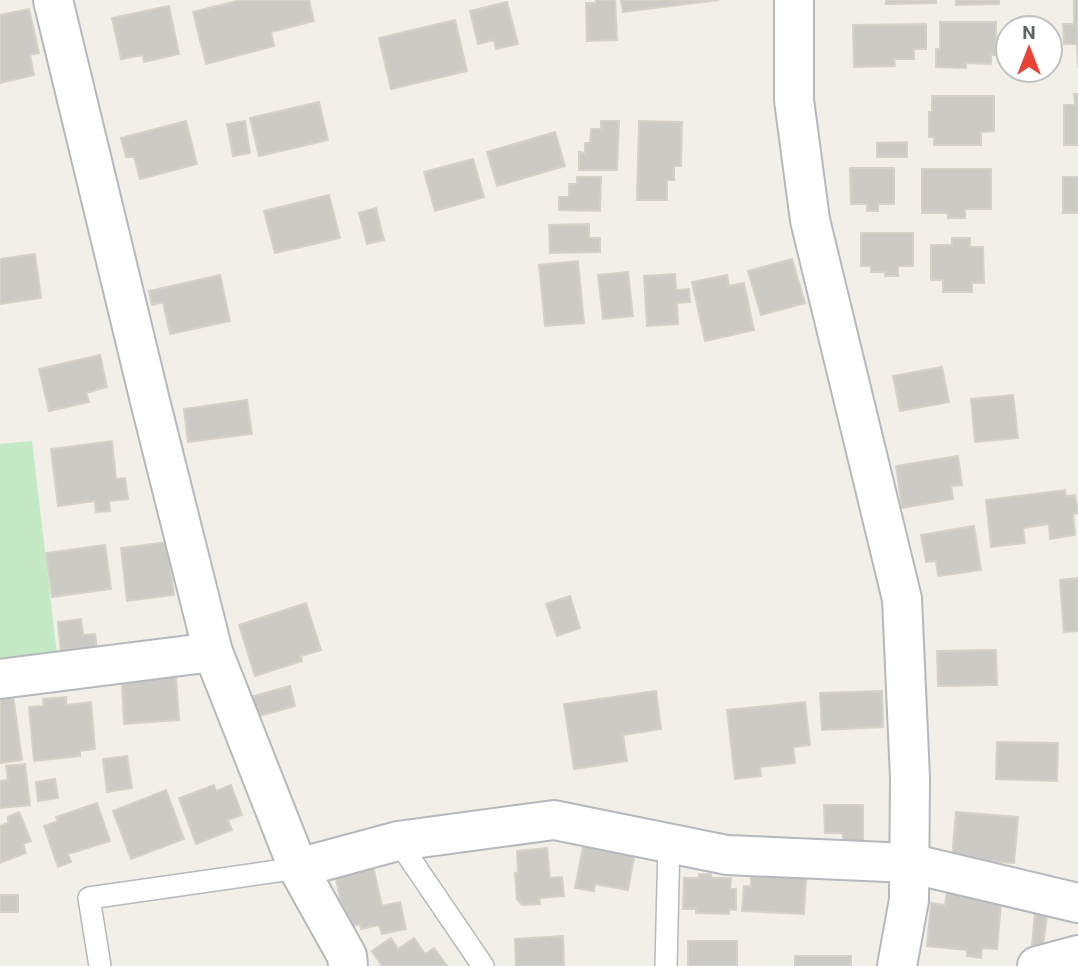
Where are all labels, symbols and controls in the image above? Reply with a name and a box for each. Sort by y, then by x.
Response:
north arrow [994,14,1064,84]
text: N [1022,21,1036,44]

